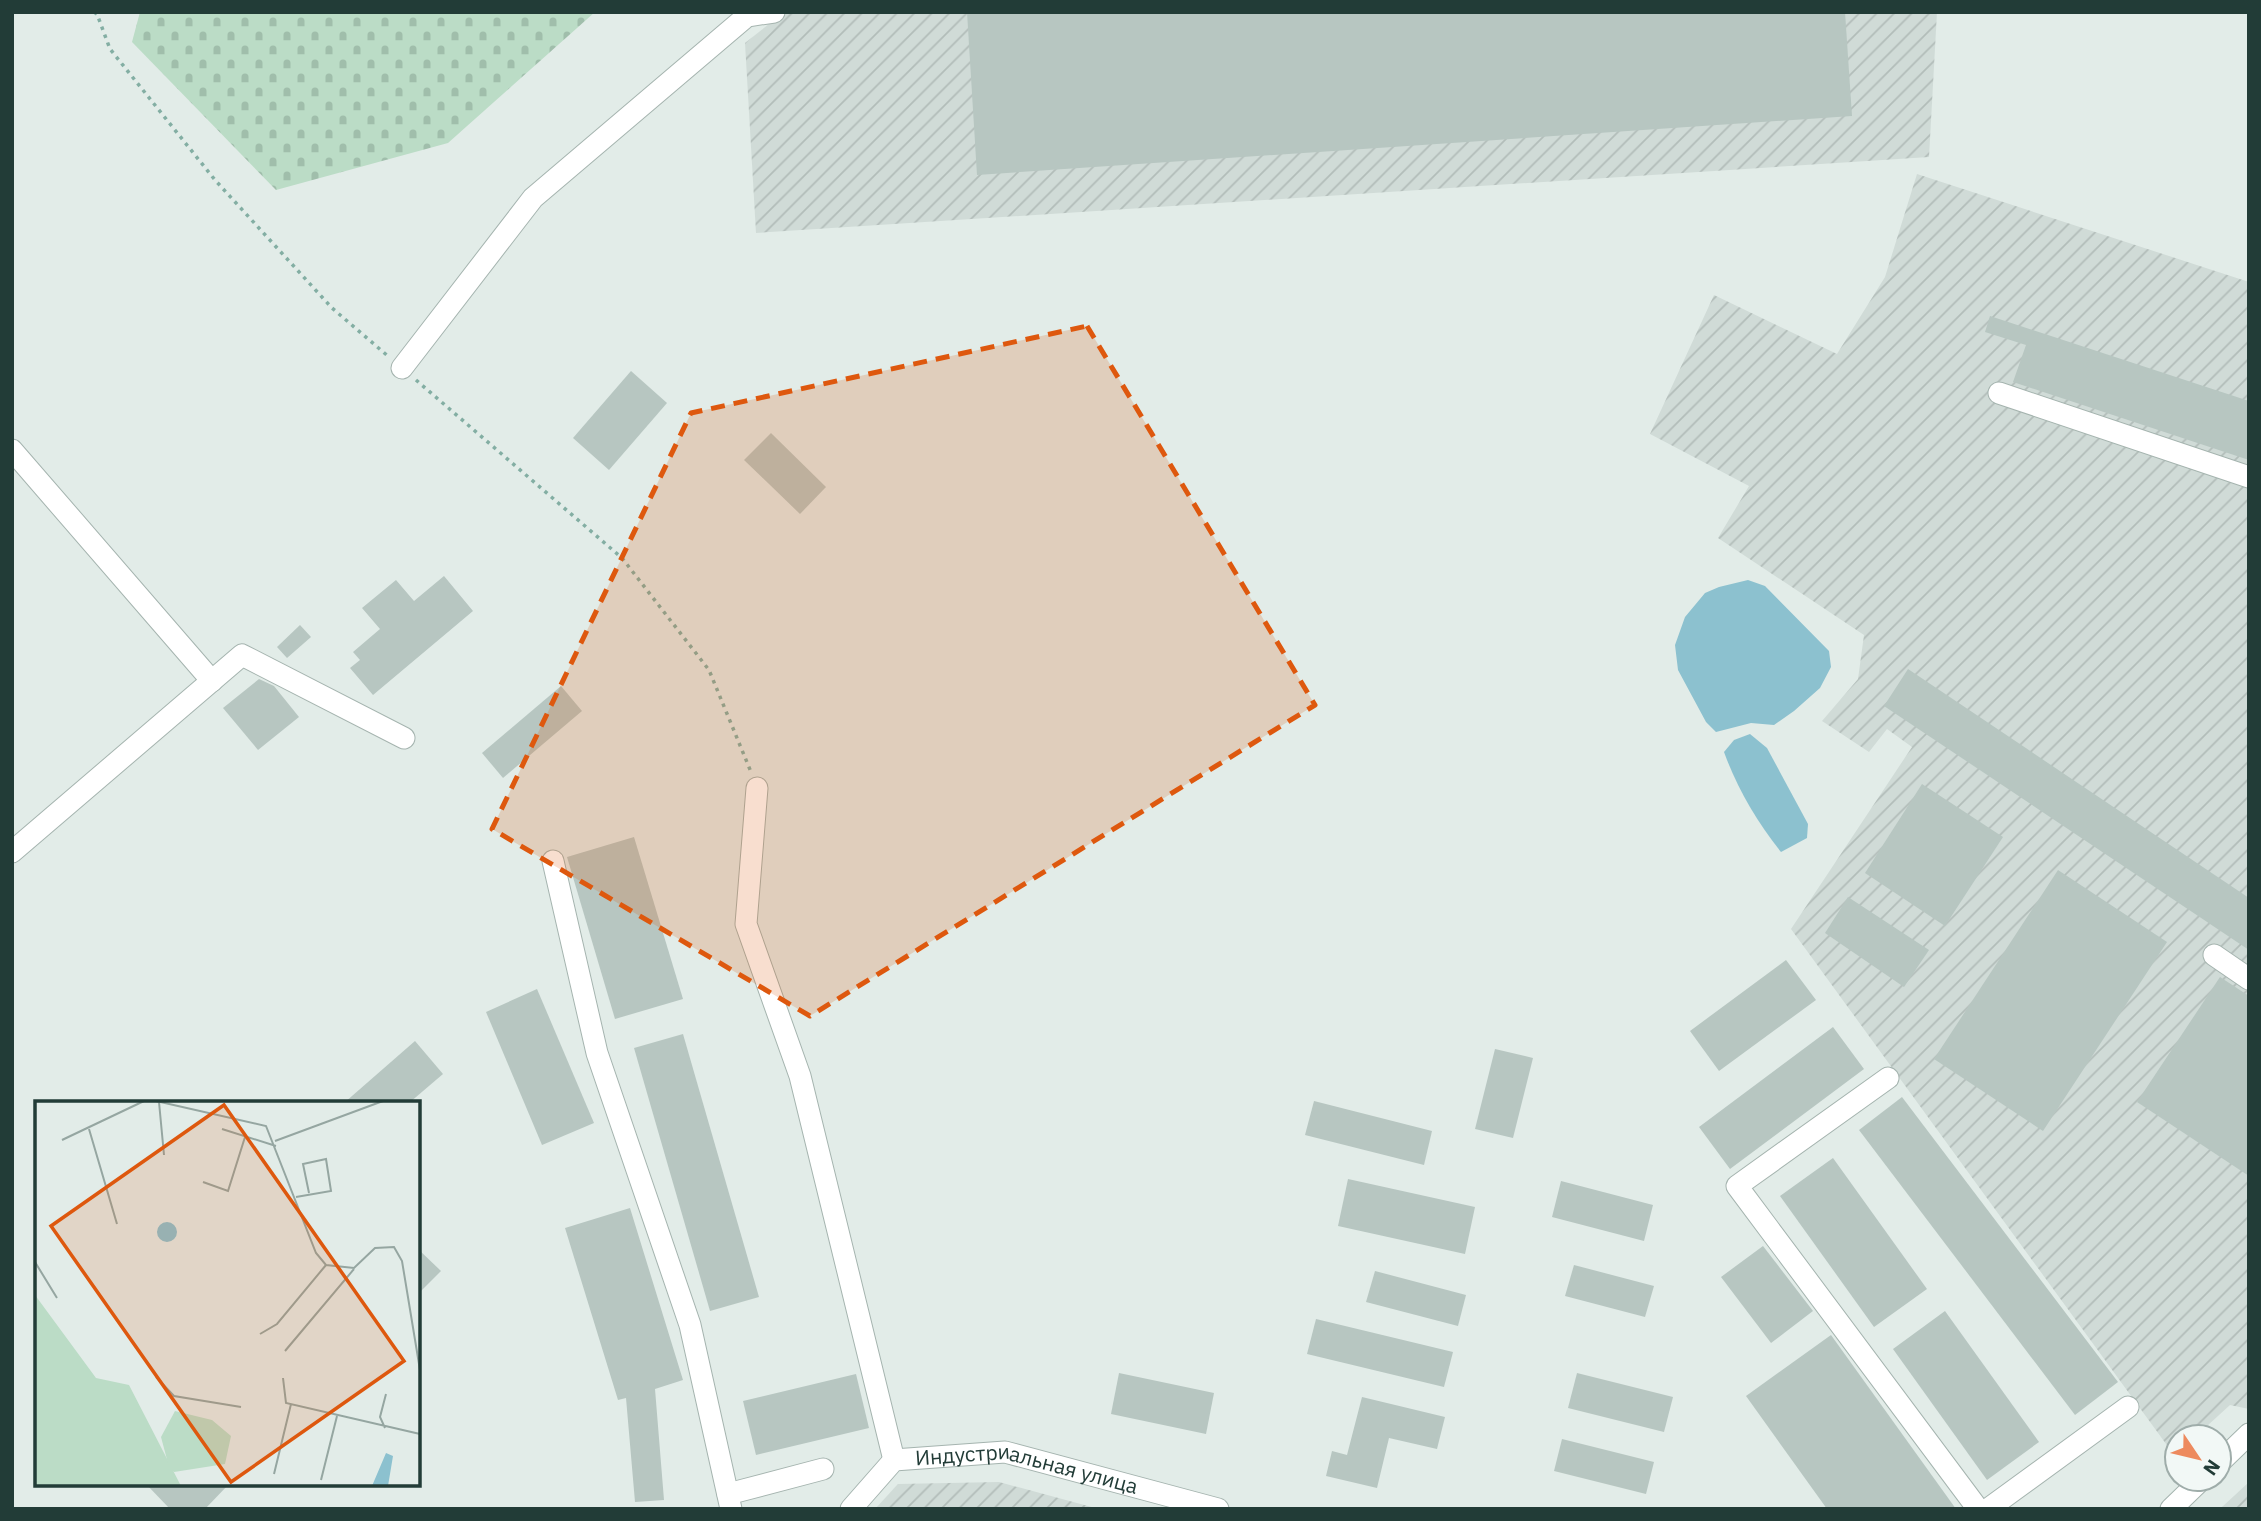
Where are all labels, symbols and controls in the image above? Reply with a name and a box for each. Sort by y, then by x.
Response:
inset map [35,1101,420,1486]
north arrow [2163,1423,2233,1493]
street label: Индустриальная улица [914,1437,1141,1500]
text: N [2198,1455,2226,1480]

